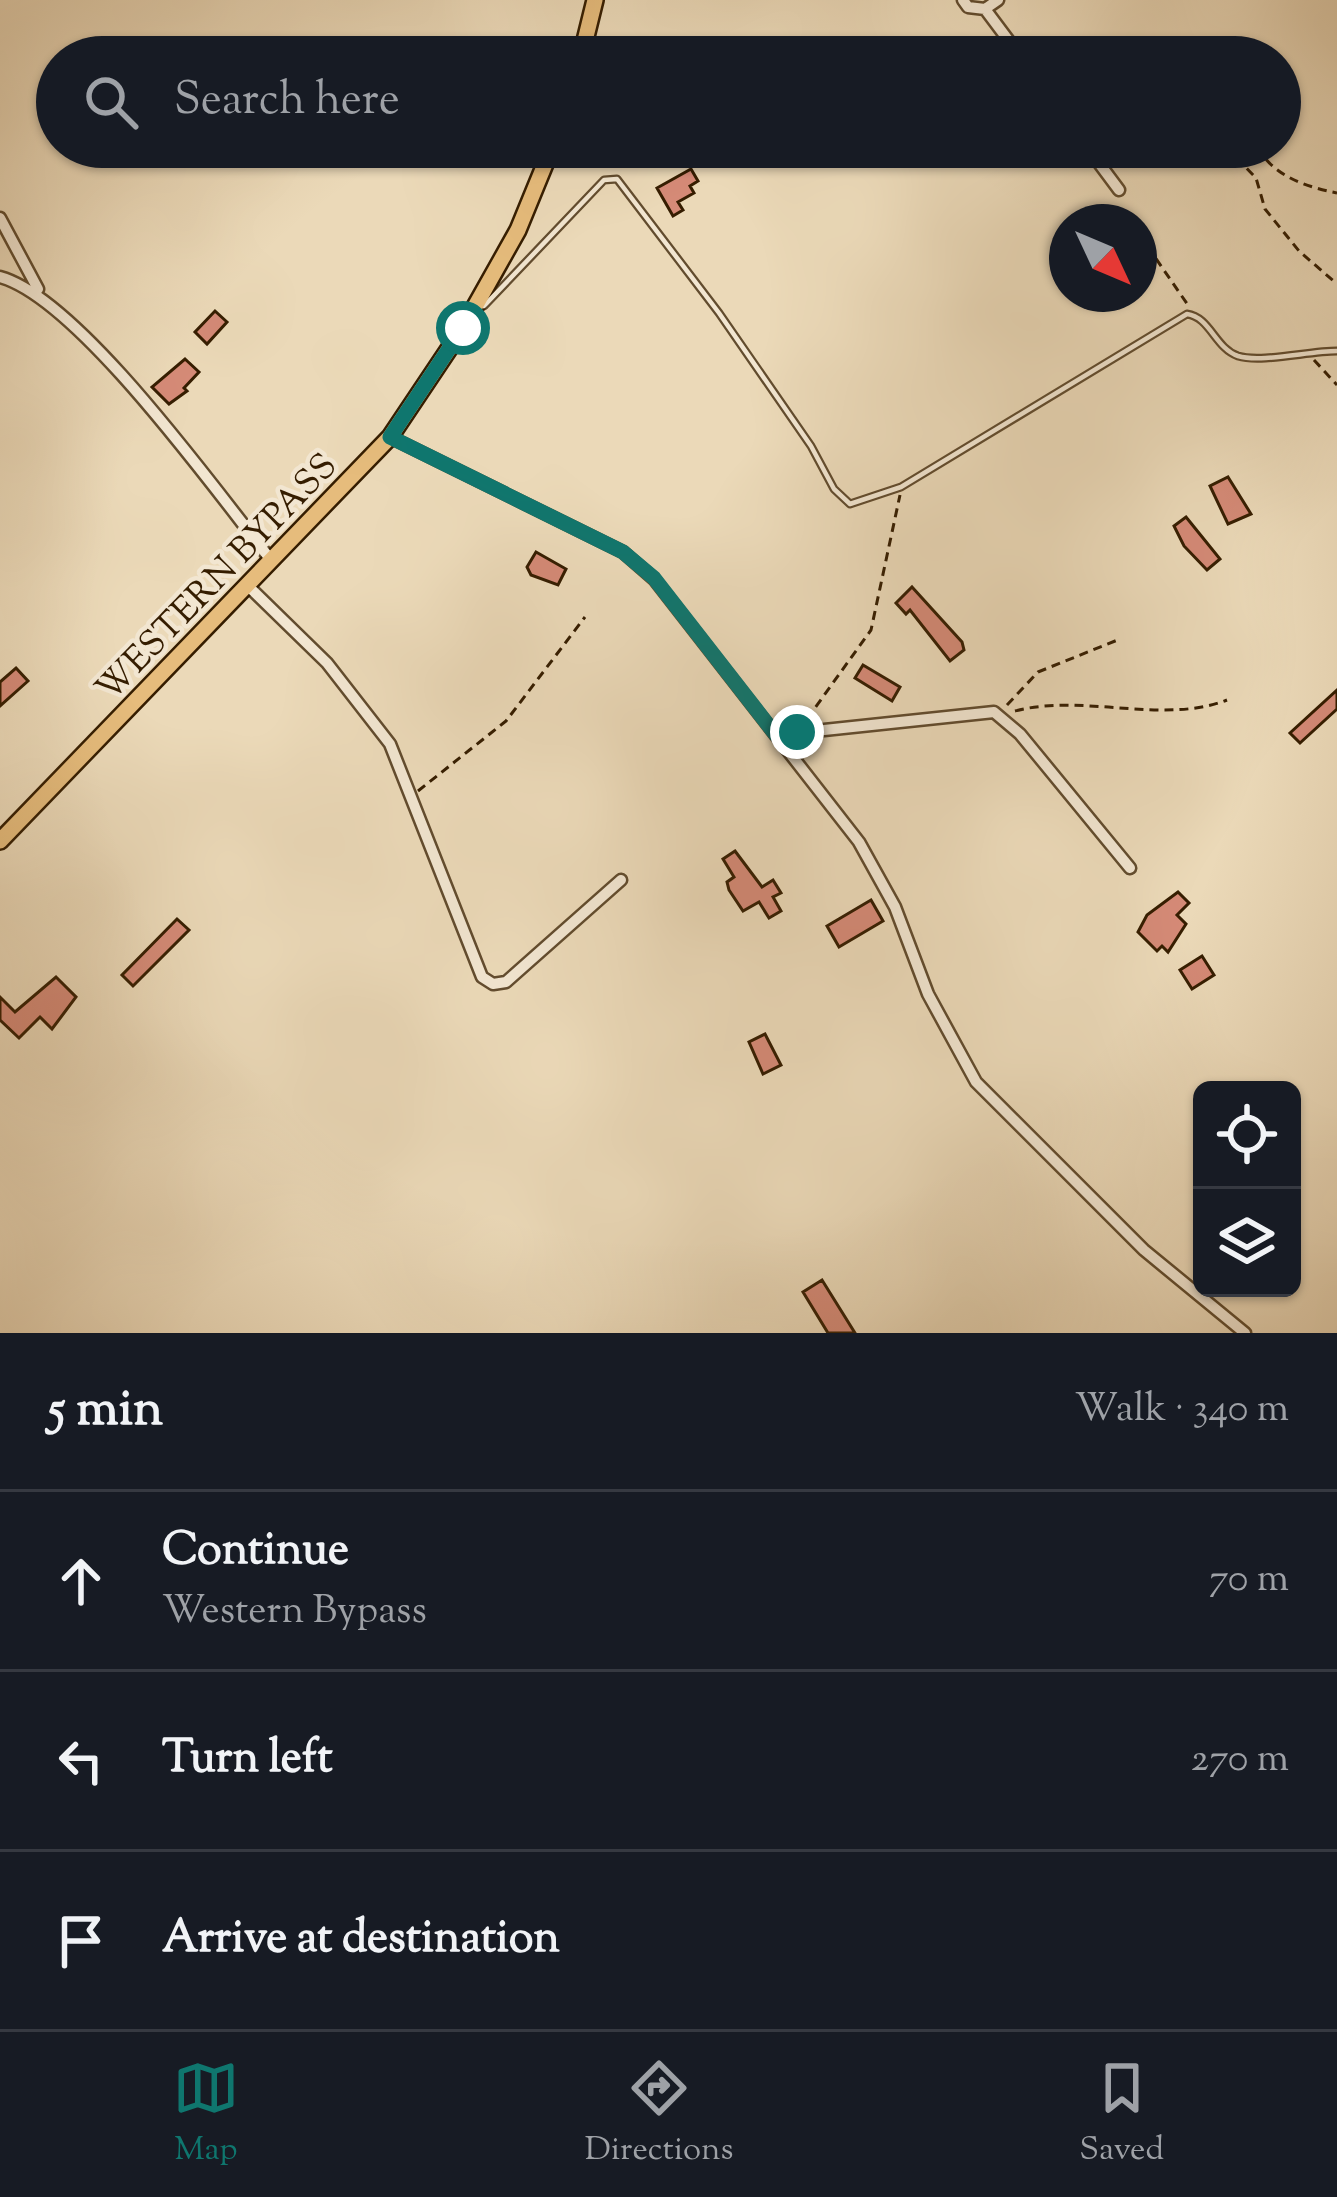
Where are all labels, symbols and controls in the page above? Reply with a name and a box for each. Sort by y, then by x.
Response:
search box [36,36,1301,168]
icon: search [78,69,144,135]
text: Search here [174,70,400,135]
north arrow [1049,204,1157,312]
route start [436,301,490,355]
street label: WESTERN BYPASS [85,443,351,715]
route end [770,705,824,759]
map controls [1193,1081,1301,1297]
button: locate [1193,1081,1301,1189]
button: layers [1193,1189,1301,1297]
text: 5 min [48,1375,163,1448]
text: Walk · 340 m [1075,1383,1289,1439]
text: Continue [162,1520,349,1585]
icon: ahead [48,1548,114,1614]
text: 70 m [1209,1553,1289,1609]
text: Western Bypass [162,1585,427,1641]
icon: left [48,1728,114,1794]
text: Turn left [162,1728,333,1793]
text: 270 m [1191,1733,1289,1789]
icon: arrive [48,1908,114,1974]
text: Arrive at destination [162,1908,560,1973]
tab: Map [173,2055,239,2175]
tab: Directions [585,2055,734,2175]
tab: Saved [1079,2055,1164,2175]

